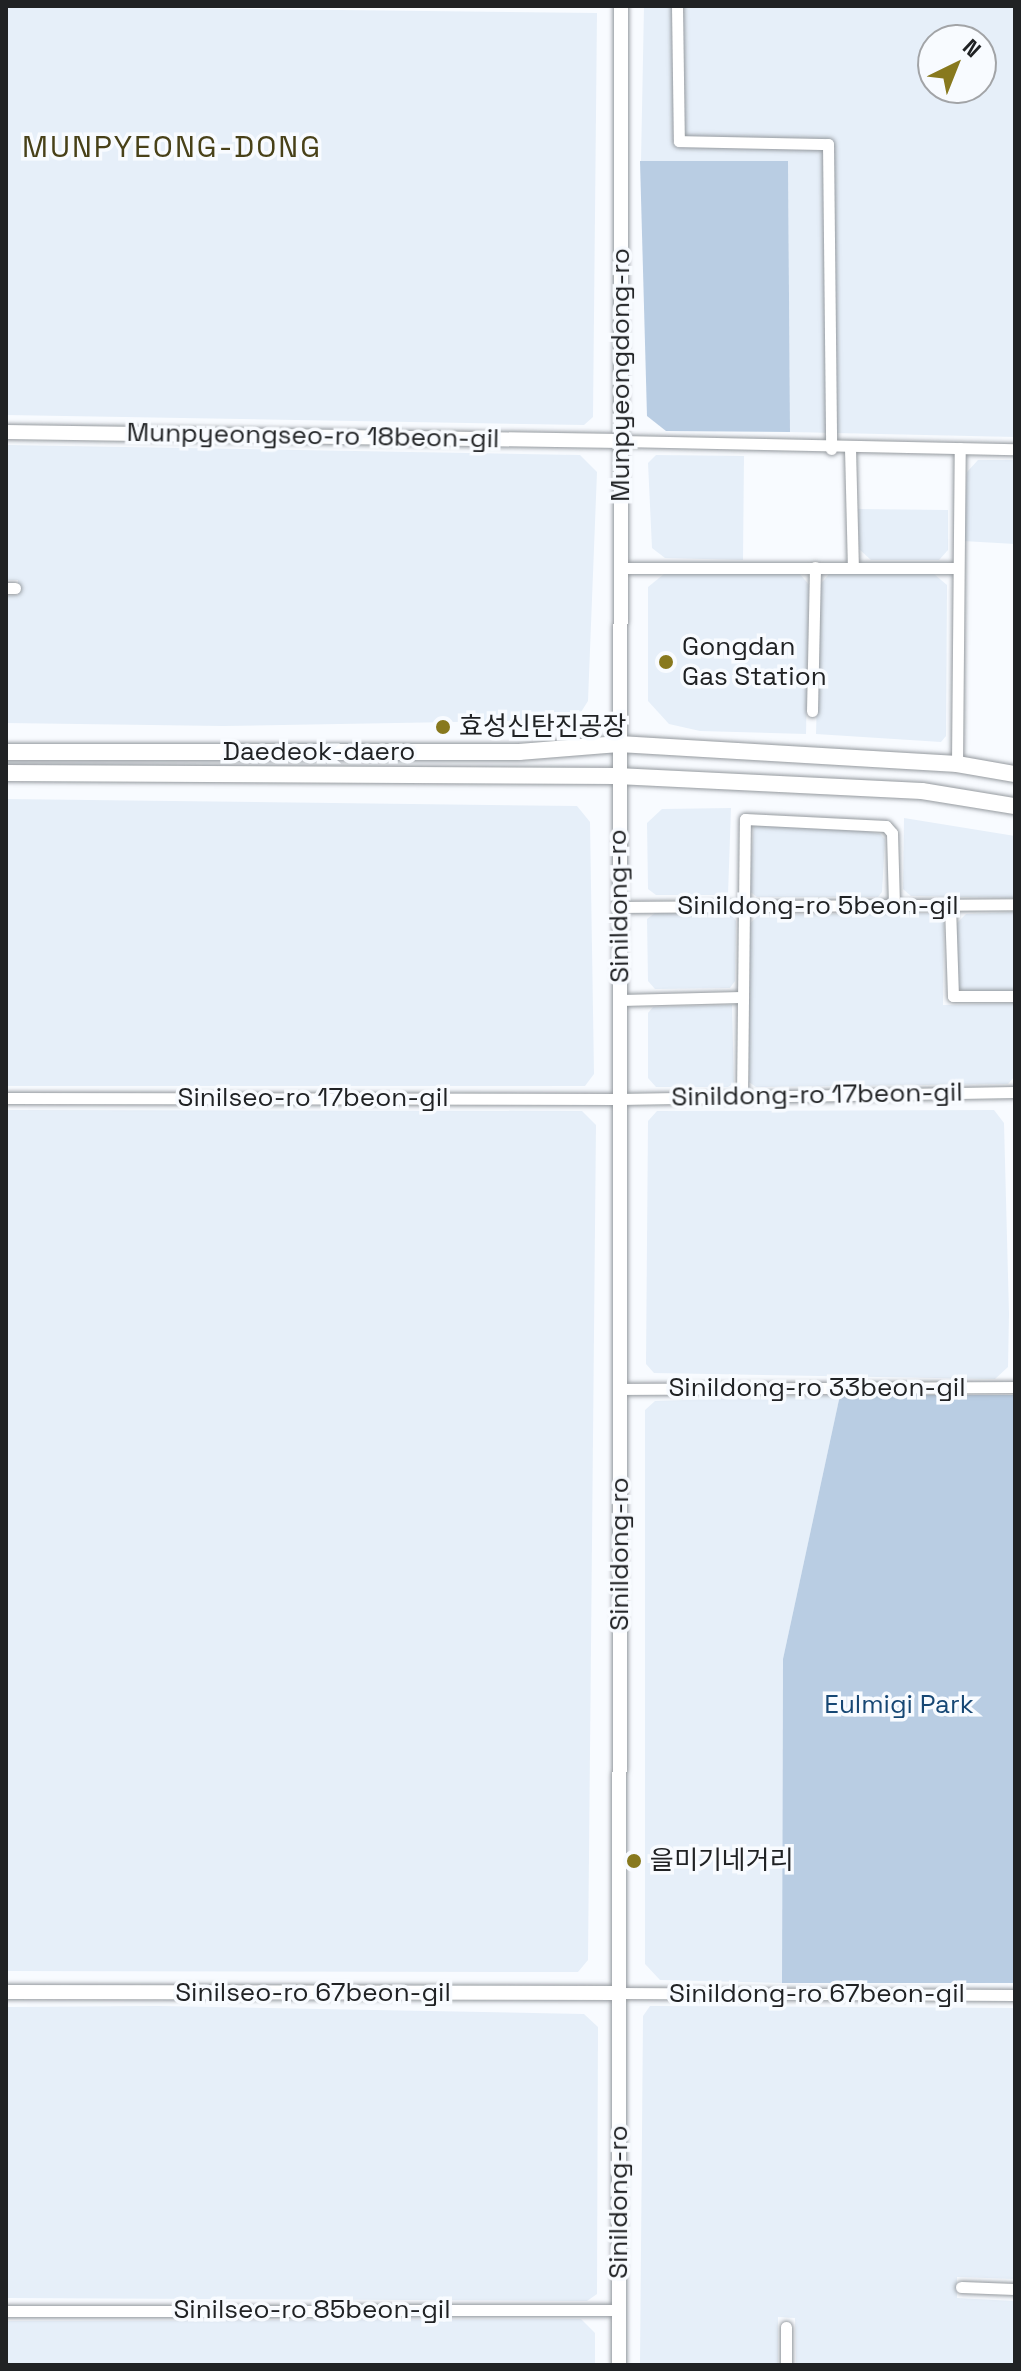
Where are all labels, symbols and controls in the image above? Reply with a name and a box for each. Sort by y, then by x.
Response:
north arrow [917,24,997,104]
text: N [957,33,987,63]
district label: MUNPYEONG-DONG [22,129,322,165]
street label: Munpyeongdong-ro [605,248,637,502]
street label: Munpyeongseo-ro 18beon-gil [126,417,500,455]
place label: Gongdan Gas Station [682,631,827,692]
marker: Gongdan Gas Station [657,653,675,671]
place label: 효성신탄진공장 [459,711,626,743]
marker: 효성신탄진공장 [434,718,452,736]
street label: Daedeok-daero [223,736,415,768]
street label: Sinildong-ro [602,829,636,983]
street label: Sinildong-ro 5beon-gil [677,890,959,922]
street label: Sinildong-ro 17beon-gil [671,1077,963,1113]
street label: Sinilseo-ro 17beon-gil [178,1082,448,1114]
street label: Sinildong-ro 33beon-gil [668,1372,966,1404]
street label: Sinildong-ro [604,1477,636,1631]
park label: Eulmigi Park [824,1689,974,1721]
place label: 을미기네거리 [650,1845,794,1877]
marker: 을미기네거리 [625,1852,643,1870]
street label: Sinilseo-ro 67beon-gil [175,1977,451,2009]
street label: Sinildong-ro 67beon-gil [669,1978,965,2010]
street label: Sinildong-ro [603,2125,635,2279]
street label: Sinilseo-ro 85beon-gil [173,2294,451,2326]

